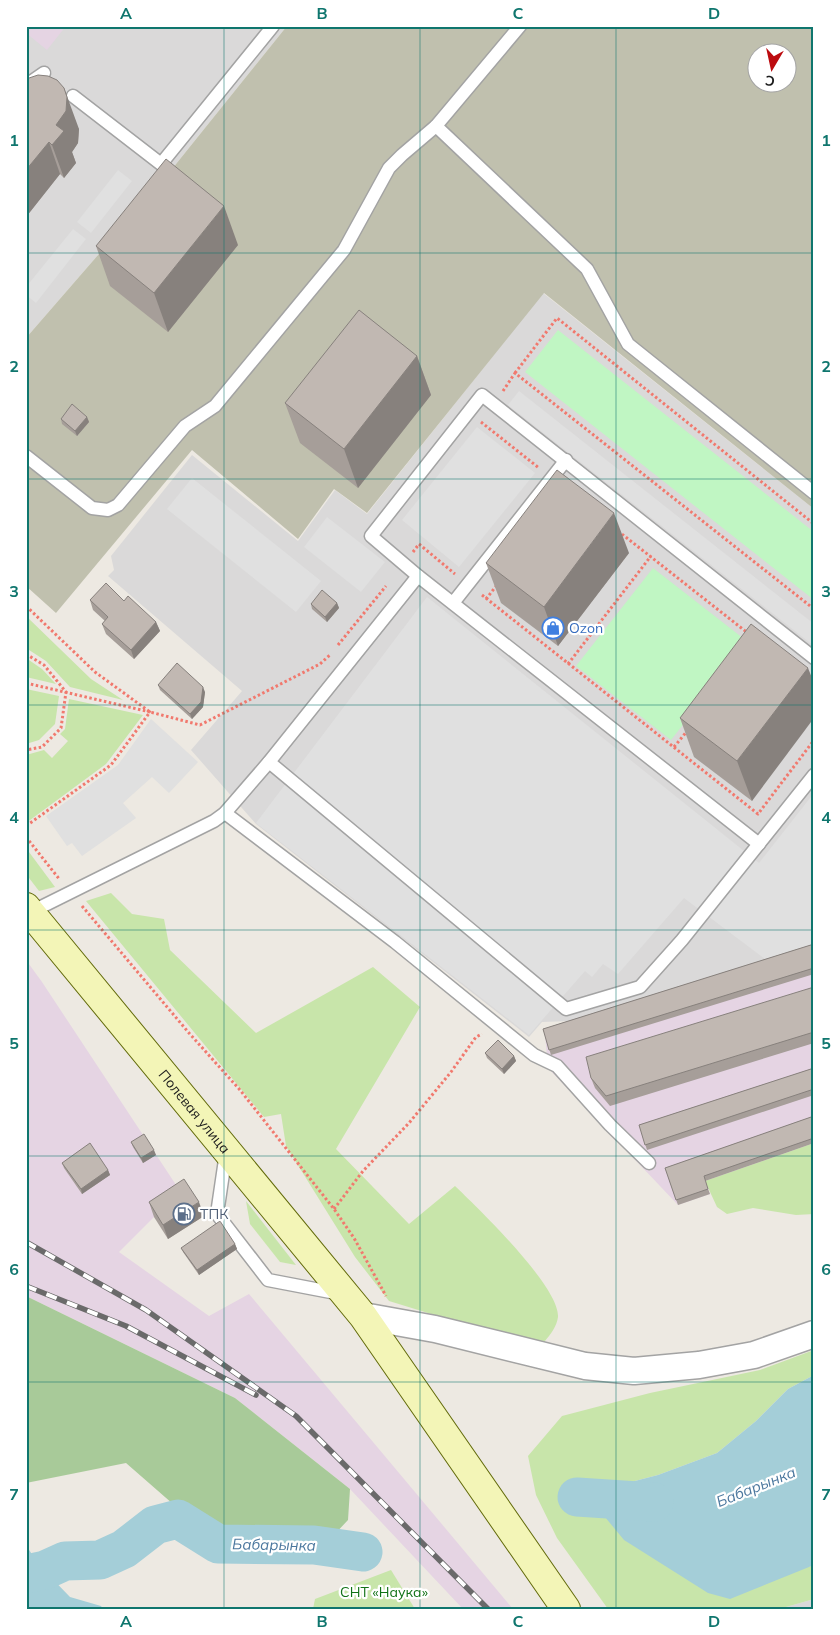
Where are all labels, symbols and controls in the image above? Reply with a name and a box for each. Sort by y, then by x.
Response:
text: A [120,3,132,23]
text: B [316,3,328,23]
text: C [513,3,524,23]
text: D [708,3,720,23]
north arrow [748,42,798,92]
text: С [764,71,776,90]
text: 1 [9,130,19,150]
text: 1 [821,130,831,150]
text: 2 [9,356,19,376]
text: 2 [821,356,831,376]
text: 3 [9,581,19,601]
text: 3 [821,581,831,601]
shop icon: Ozon [541,616,565,640]
place label: Ozon [569,619,603,637]
text: 4 [9,807,19,827]
text: 4 [821,807,831,827]
text: 5 [9,1033,19,1053]
text: 5 [821,1033,831,1053]
street label: Полевая улица [155,1066,234,1157]
fuel station icon: ТПК [172,1202,196,1226]
place label: ТПК [200,1205,229,1223]
text: 6 [9,1259,19,1279]
text: 6 [821,1259,831,1279]
water label: Бабарынка [713,1462,798,1511]
text: 7 [9,1484,19,1504]
text: 7 [821,1484,831,1504]
water label: Бабарынка [232,1534,316,1555]
park label: СНТ «Наука» [340,1583,428,1601]
text: A [120,1611,132,1631]
text: B [316,1611,328,1631]
text: C [513,1611,524,1631]
text: D [708,1611,720,1631]

